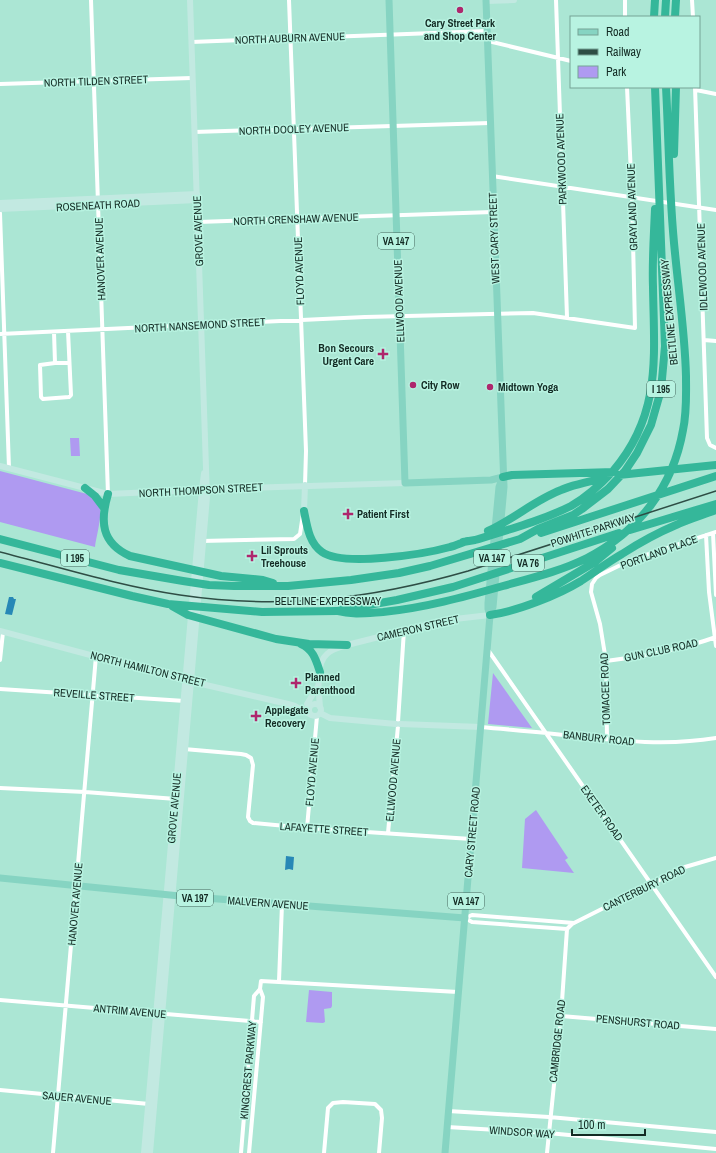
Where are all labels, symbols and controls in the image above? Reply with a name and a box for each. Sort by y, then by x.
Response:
marker: Cary Street Park and Shop Center [455,5,465,15]
place label: Cary Street Park and Shop Center [424,16,497,43]
legend [570,16,700,88]
text: Road [606,24,630,40]
street label: NORTH AUBURN AVENUE [235,29,345,47]
text: Railway [606,44,641,60]
text: Park [606,64,626,80]
street label: NORTH TILDEN STREET [44,72,149,90]
street label: PARKWOOD AVENUE [552,113,570,205]
street label: NORTH DOOLEY AVENUE [239,120,349,138]
street label: GRAYLAND AVENUE [623,163,641,251]
street label: WEST CARY STREET [485,192,503,284]
street label: GROVE AVENUE [190,195,206,267]
street label: ROSENEATH ROAD [56,196,140,214]
street label: NORTH CRENSHAW AVENUE [233,210,359,228]
street label: HANOVER AVENUE [92,217,108,301]
street label: IDLEWOOD AVENUE [693,223,711,311]
road number: VA 147 [378,233,414,249]
street label: FLOYD AVENUE [291,237,307,305]
street label: BELTLINE EXPRESSWAY [657,258,681,366]
street label: ELLWOOD AVENUE [391,259,407,343]
street label: NORTH NANSEMOND STREET [134,315,266,335]
place label: Bon Secours Urgent Care [318,341,374,368]
marker: Bon Secours Urgent Care [377,348,389,360]
place label: City Row [421,378,460,392]
marker: City Row [408,380,418,390]
place label: Midtown Yoga [498,380,558,394]
road number: I 195 [647,381,675,397]
marker: Midtown Yoga [485,382,495,392]
street label: NORTH THOMPSON STREET [138,480,264,500]
place label: Patient First [357,507,409,521]
marker: Patient First [342,508,354,520]
street label: POWHITE PARKWAY [549,510,637,550]
street label: PORTLAND PLACE [619,532,699,572]
place label: Lil Sprouts Treehouse [261,543,308,570]
road number: I 195 [61,550,89,566]
marker: Lil Sprouts Treehouse [246,550,258,562]
road number: VA 147 [474,550,510,566]
road number: VA 76 [512,555,544,571]
street label: BELTLINE EXPRESSWAY [275,594,381,608]
street label: CAMERON STREET [375,612,461,644]
street label: GUN CLUB ROAD [623,635,699,665]
street label: NORTH HAMILTON STREET [89,648,208,690]
street label: TOMACEE ROAD [597,652,613,726]
place label: Planned Parenthood [305,670,355,697]
marker: Planned Parenthood [290,677,302,689]
street label: REVEILLE STREET [53,685,135,705]
place label: Applegate Recovery [265,703,309,730]
marker: Applegate Recovery [250,710,262,722]
street label: BANBURY ROAD [563,727,635,749]
street label: FLOYD AVENUE [302,737,322,807]
street label: ELLWOOD AVENUE [382,738,404,822]
street label: GROVE AVENUE [164,772,184,844]
street label: EXETER ROAD [578,782,626,844]
street label: CARY STREET ROAD [461,786,483,878]
street label: LAFAYETTE STREET [279,819,369,839]
street label: HANOVER AVENUE [64,862,86,946]
street label: CANTERBURY ROAD [600,862,688,914]
road number: VA 197 [177,890,213,906]
street label: MALVERN AVENUE [227,893,309,913]
road number: VA 147 [448,893,484,909]
street label: CAMBRIDGE ROAD [546,999,568,1083]
street label: ANTRIM AVENUE [92,1001,167,1021]
street label: PENSHURST ROAD [596,1011,680,1033]
street label: KINGCREST PARKWAY [237,1020,259,1120]
street label: SAUER AVENUE [42,1088,112,1108]
scale bar [572,1111,645,1137]
text: 100 m [578,1117,605,1133]
street label: WINDSOR WAY [489,1123,555,1141]

